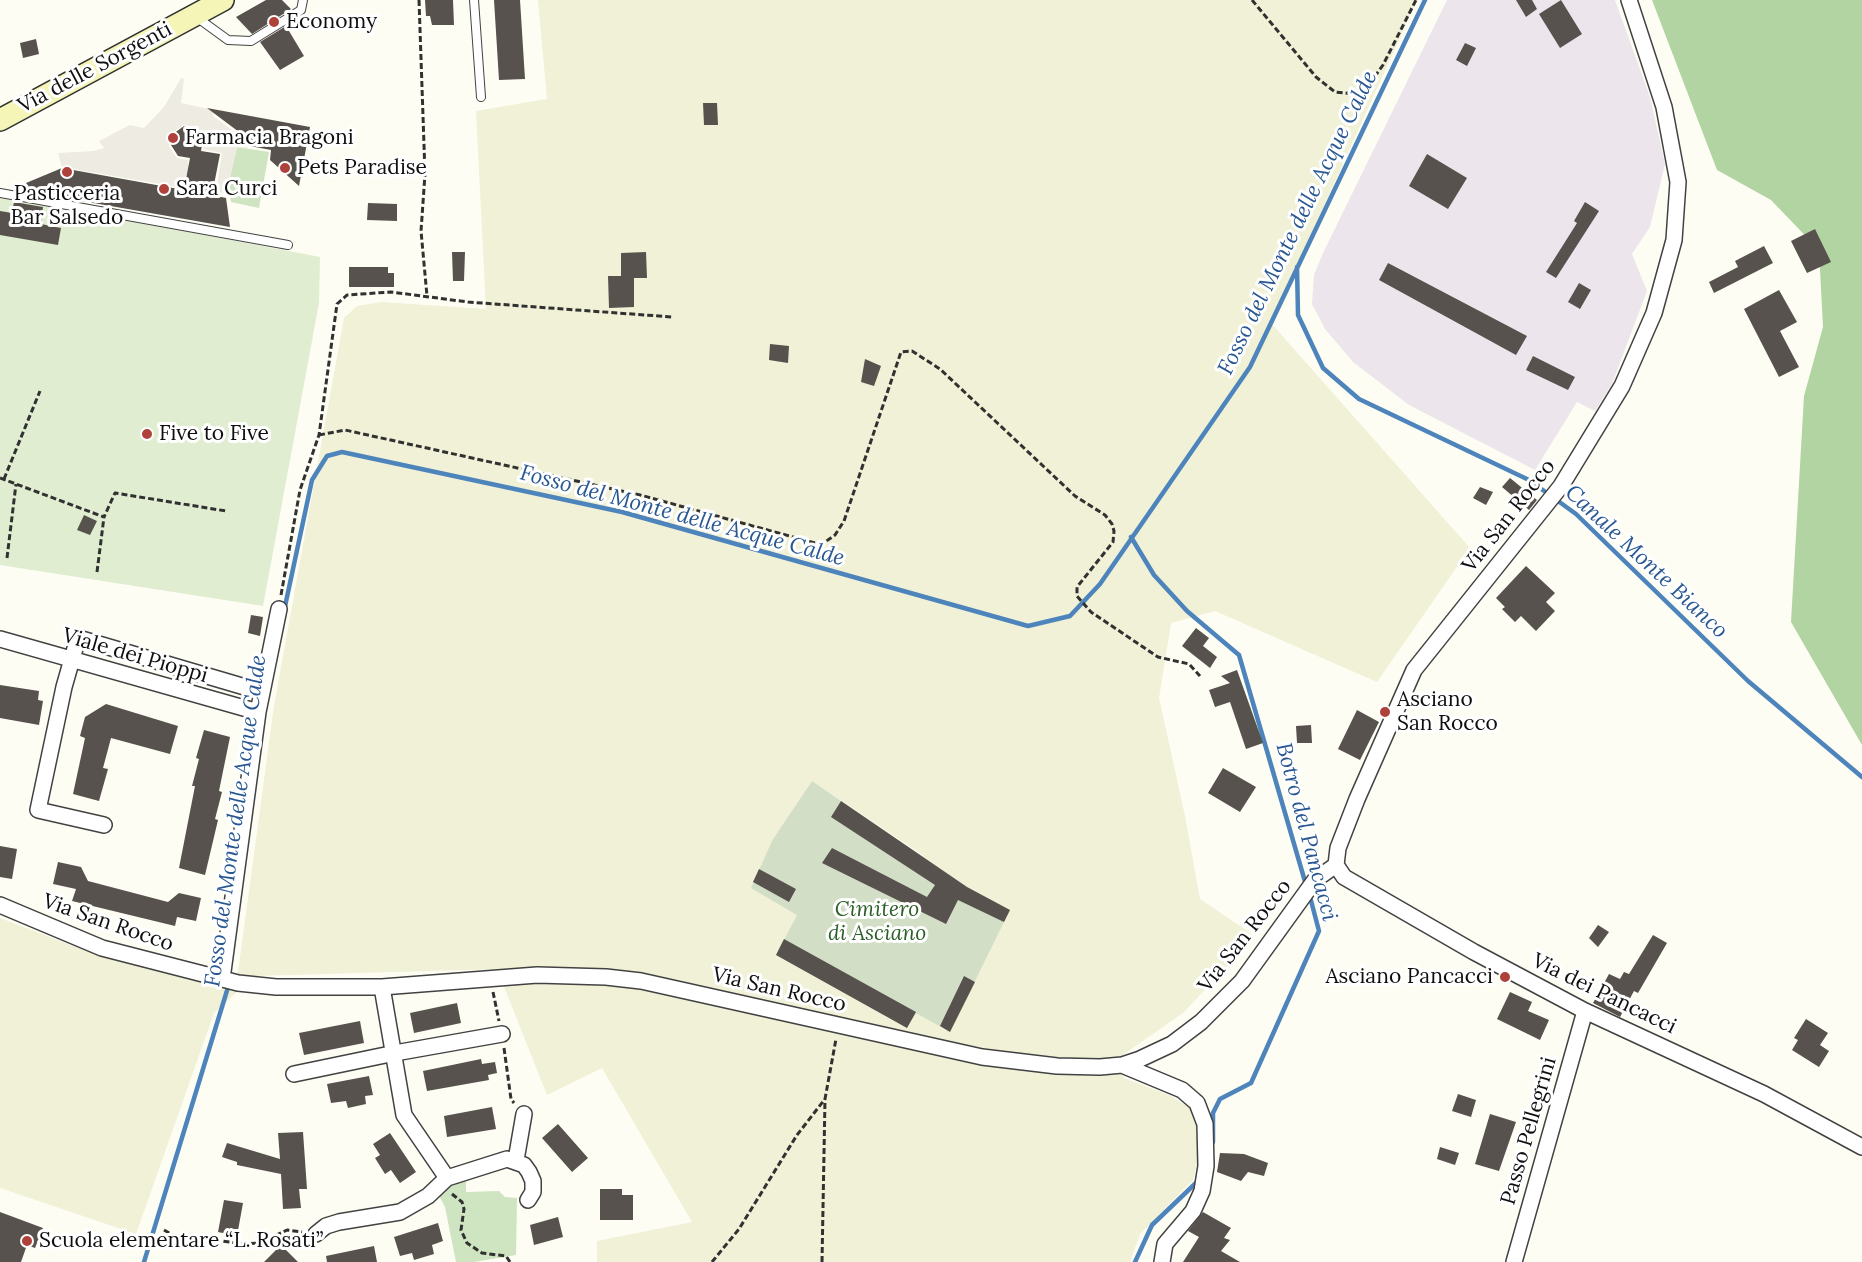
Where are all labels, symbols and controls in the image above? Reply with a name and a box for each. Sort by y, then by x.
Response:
place label: Economy [286,9,377,35]
marker: Economy [267,15,281,29]
street label: Via delle Sorgenti [14,17,176,119]
water label: Fosso del Monte delle Acque Calde [1213,67,1383,379]
place label: Farmacia Bragoni [185,125,354,151]
marker: Farmacia Bragoni [166,131,180,145]
place label: Pets Paradise [297,155,427,181]
marker: Pets Paradise [278,161,292,175]
marker: Pasticceria Bar Salsedo [60,165,74,179]
place label: Sara Curci [176,176,277,202]
place label: Pasticceria Bar Salsedo [11,181,123,231]
marker: Sara Curci [157,182,171,196]
place label: Five to Five [159,421,269,447]
marker: Five to Five [140,427,154,441]
street label: Via San Rocco [1457,454,1561,578]
water label: Fosso del Monte delle Acque Calde [517,460,847,572]
water label: Canale Monte Bianco [1559,480,1733,644]
street label: Viale dei Pioppi [59,623,211,689]
water label: Fosso del Monte delle Acque Calde [200,653,272,989]
place label: Asciano San Rocco [1397,687,1498,737]
marker: Asciano San Rocco [1378,705,1392,719]
water label: Botro del Pancacci [1269,740,1343,924]
street label: Via San Rocco [1193,874,1297,998]
street label: Via San Rocco [39,889,177,957]
park label: Cimitero di Asciano [828,897,926,947]
street label: Via dei Pancacci [1528,948,1680,1040]
street label: Via San Rocco [710,962,848,1018]
place label: Asciano Pancacci [1325,964,1493,990]
marker: Asciano Pancacci [1498,970,1512,984]
street label: Passo Pellegrini [1496,1054,1562,1208]
place label: Scuola elementare “L. Rosati” [39,1228,323,1254]
marker: Scuola elementare “L. Rosati” [20,1234,34,1248]

